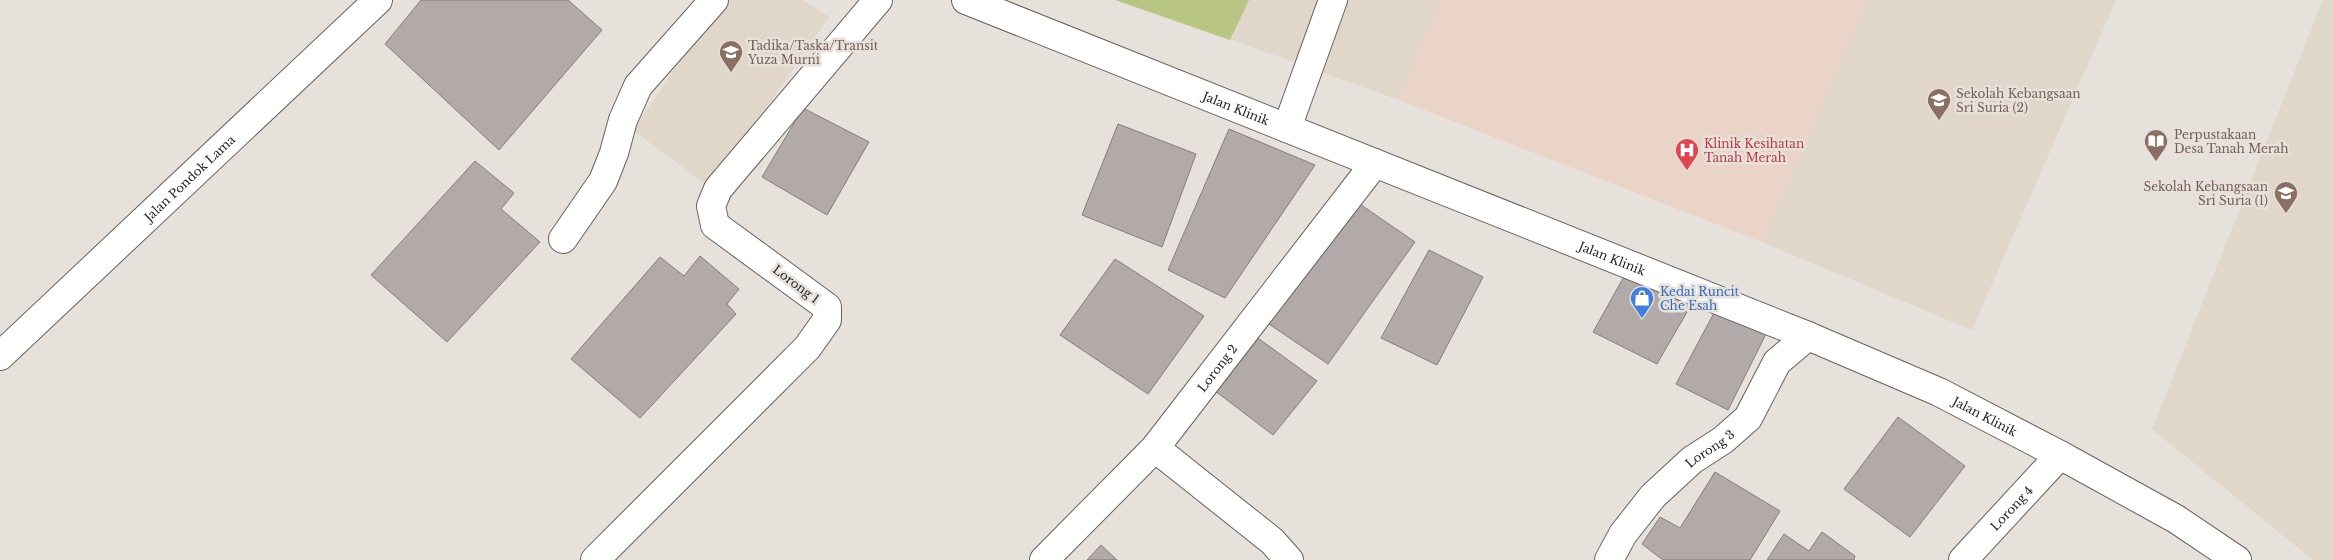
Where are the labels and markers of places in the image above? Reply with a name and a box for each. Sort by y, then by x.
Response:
place label: Tadika/Taska/Transit Yuza Murni [747,38,879,67]
school or university icon: Tadika/Taska/Transit Yuza Murni [718,39,744,73]
place label: Sekolah Kebangsaan Sri Suria (2) [1956,86,2081,115]
school or university icon: Sekolah Kebangsaan Sri Suria (2) [1926,87,1952,121]
place label: Perpustakaan Desa Tanah Merah [2174,127,2288,156]
library icon: Perpustakaan Desa Tanah Merah [2143,128,2169,162]
place label: Klinik Kesihatan Tanah Merah [1704,136,1804,165]
hospital icon: Klinik Kesihatan Tanah Merah [1674,137,1700,171]
place label: Sekolah Kebangsaan Sri Suria (1) [2143,179,2268,208]
school or university icon: Sekolah Kebangsaan Sri Suria (1) [2273,180,2299,214]
place label: Kedai Runcit Che Esah [1660,284,1740,313]
shop icon: Kedai Runcit Che Esah [1629,285,1655,319]

